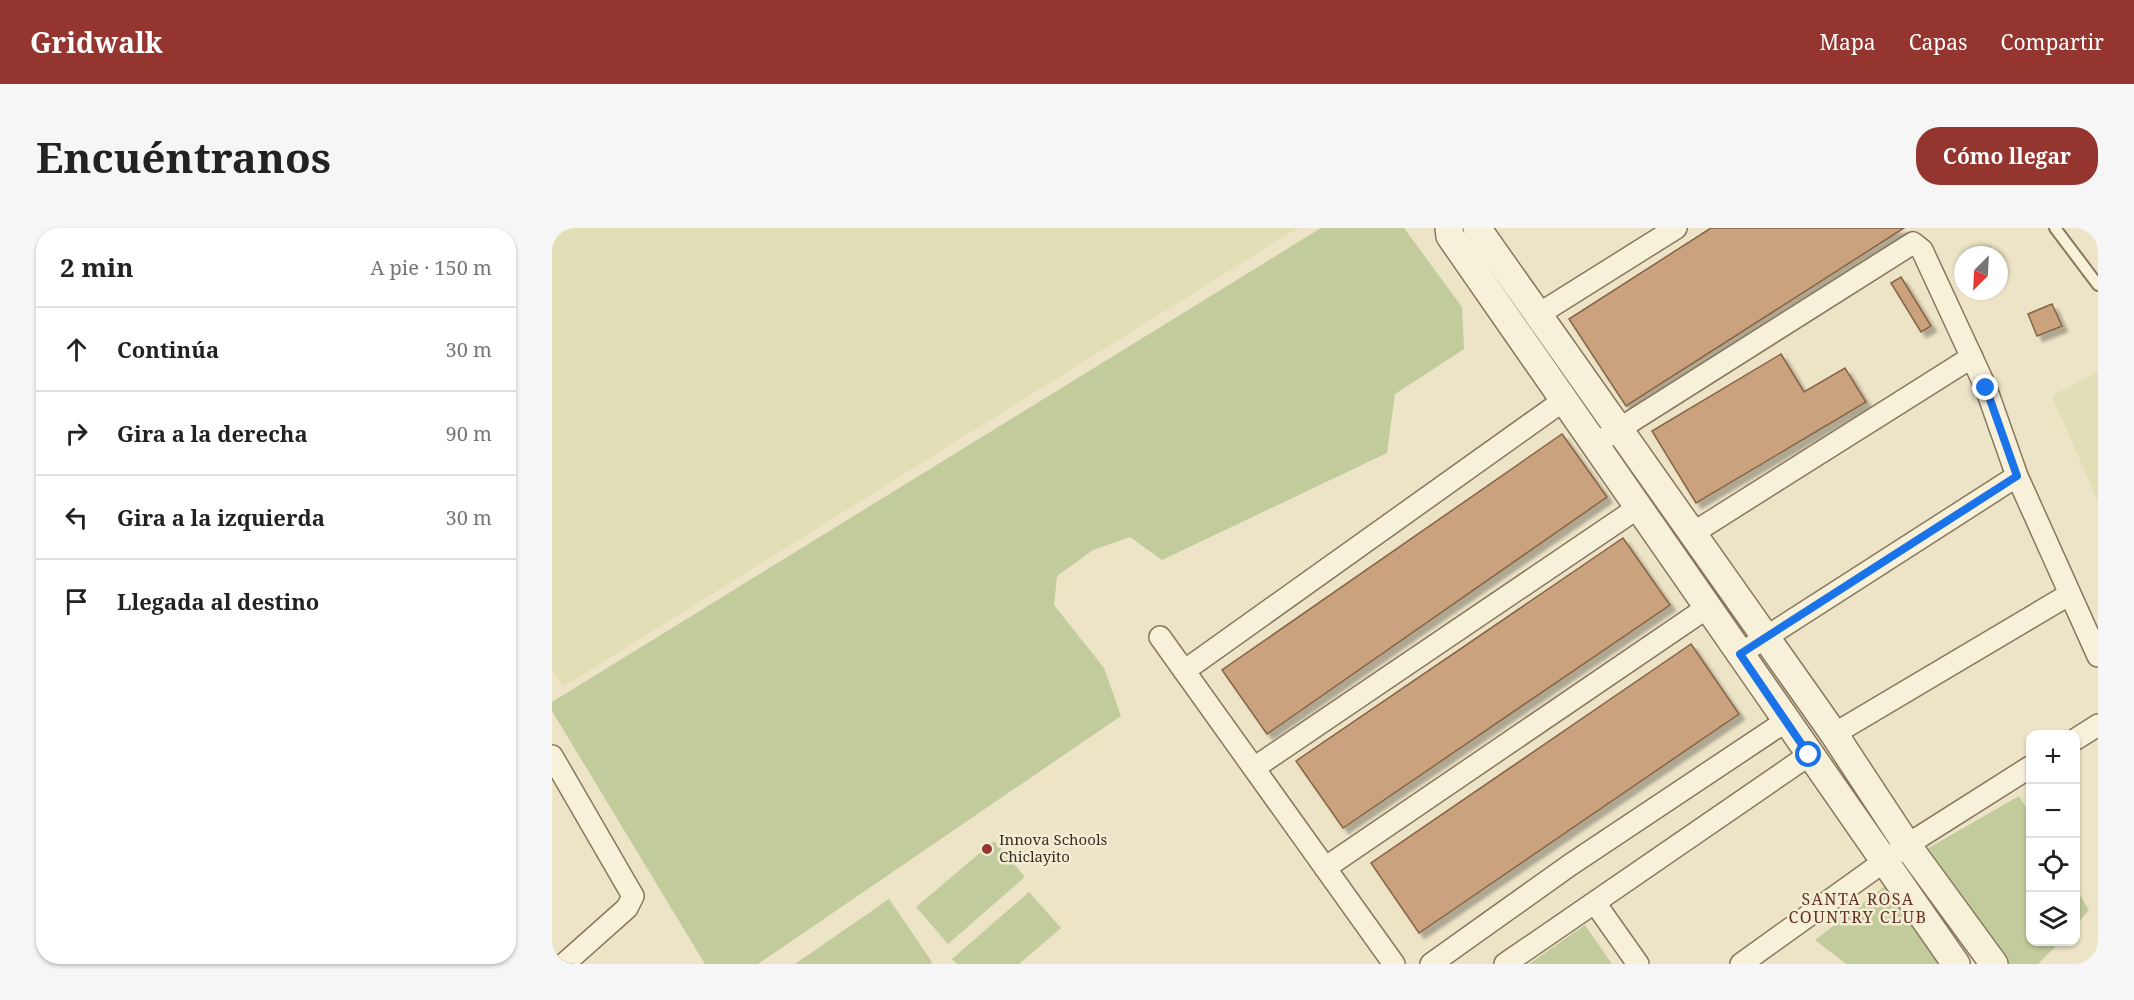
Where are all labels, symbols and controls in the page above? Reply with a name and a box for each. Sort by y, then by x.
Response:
text: Gridwalk [30,23,163,61]
text: Mapa [1819,28,1876,56]
text: Capas [1909,28,1968,56]
text: Compartir [2001,28,2104,56]
button: Cómo llegar [1916,127,2098,185]
text: Encuéntranos [36,128,331,185]
north arrow [1954,246,2008,300]
text: 2 min [60,249,134,285]
text: A pie · 150 m [370,254,492,281]
icon: ahead [60,333,93,366]
text: Continúa [117,334,219,364]
text: 30 m [446,336,492,363]
route end [1972,374,1998,400]
icon: right [60,417,93,450]
text: Gira a la derecha [117,418,308,448]
text: 90 m [446,420,492,447]
icon: left [60,501,93,534]
text: Gira a la izquierda [117,502,325,532]
text: 30 m [446,504,492,531]
icon: arrive [60,585,93,618]
text: Llegada al destino [117,586,319,616]
map controls [2026,730,2080,946]
button: + [2026,730,2080,784]
route start [1795,741,1821,767]
button: − [2026,784,2080,838]
place label: Innova Schools Chiclayito [999,829,1108,866]
button: locate [2026,838,2080,892]
marker: Innova Schools Chiclayito [980,842,994,856]
district label: SANTA ROSA COUNTRY CLUB [1788,888,1928,928]
button: layers [2026,892,2080,946]

